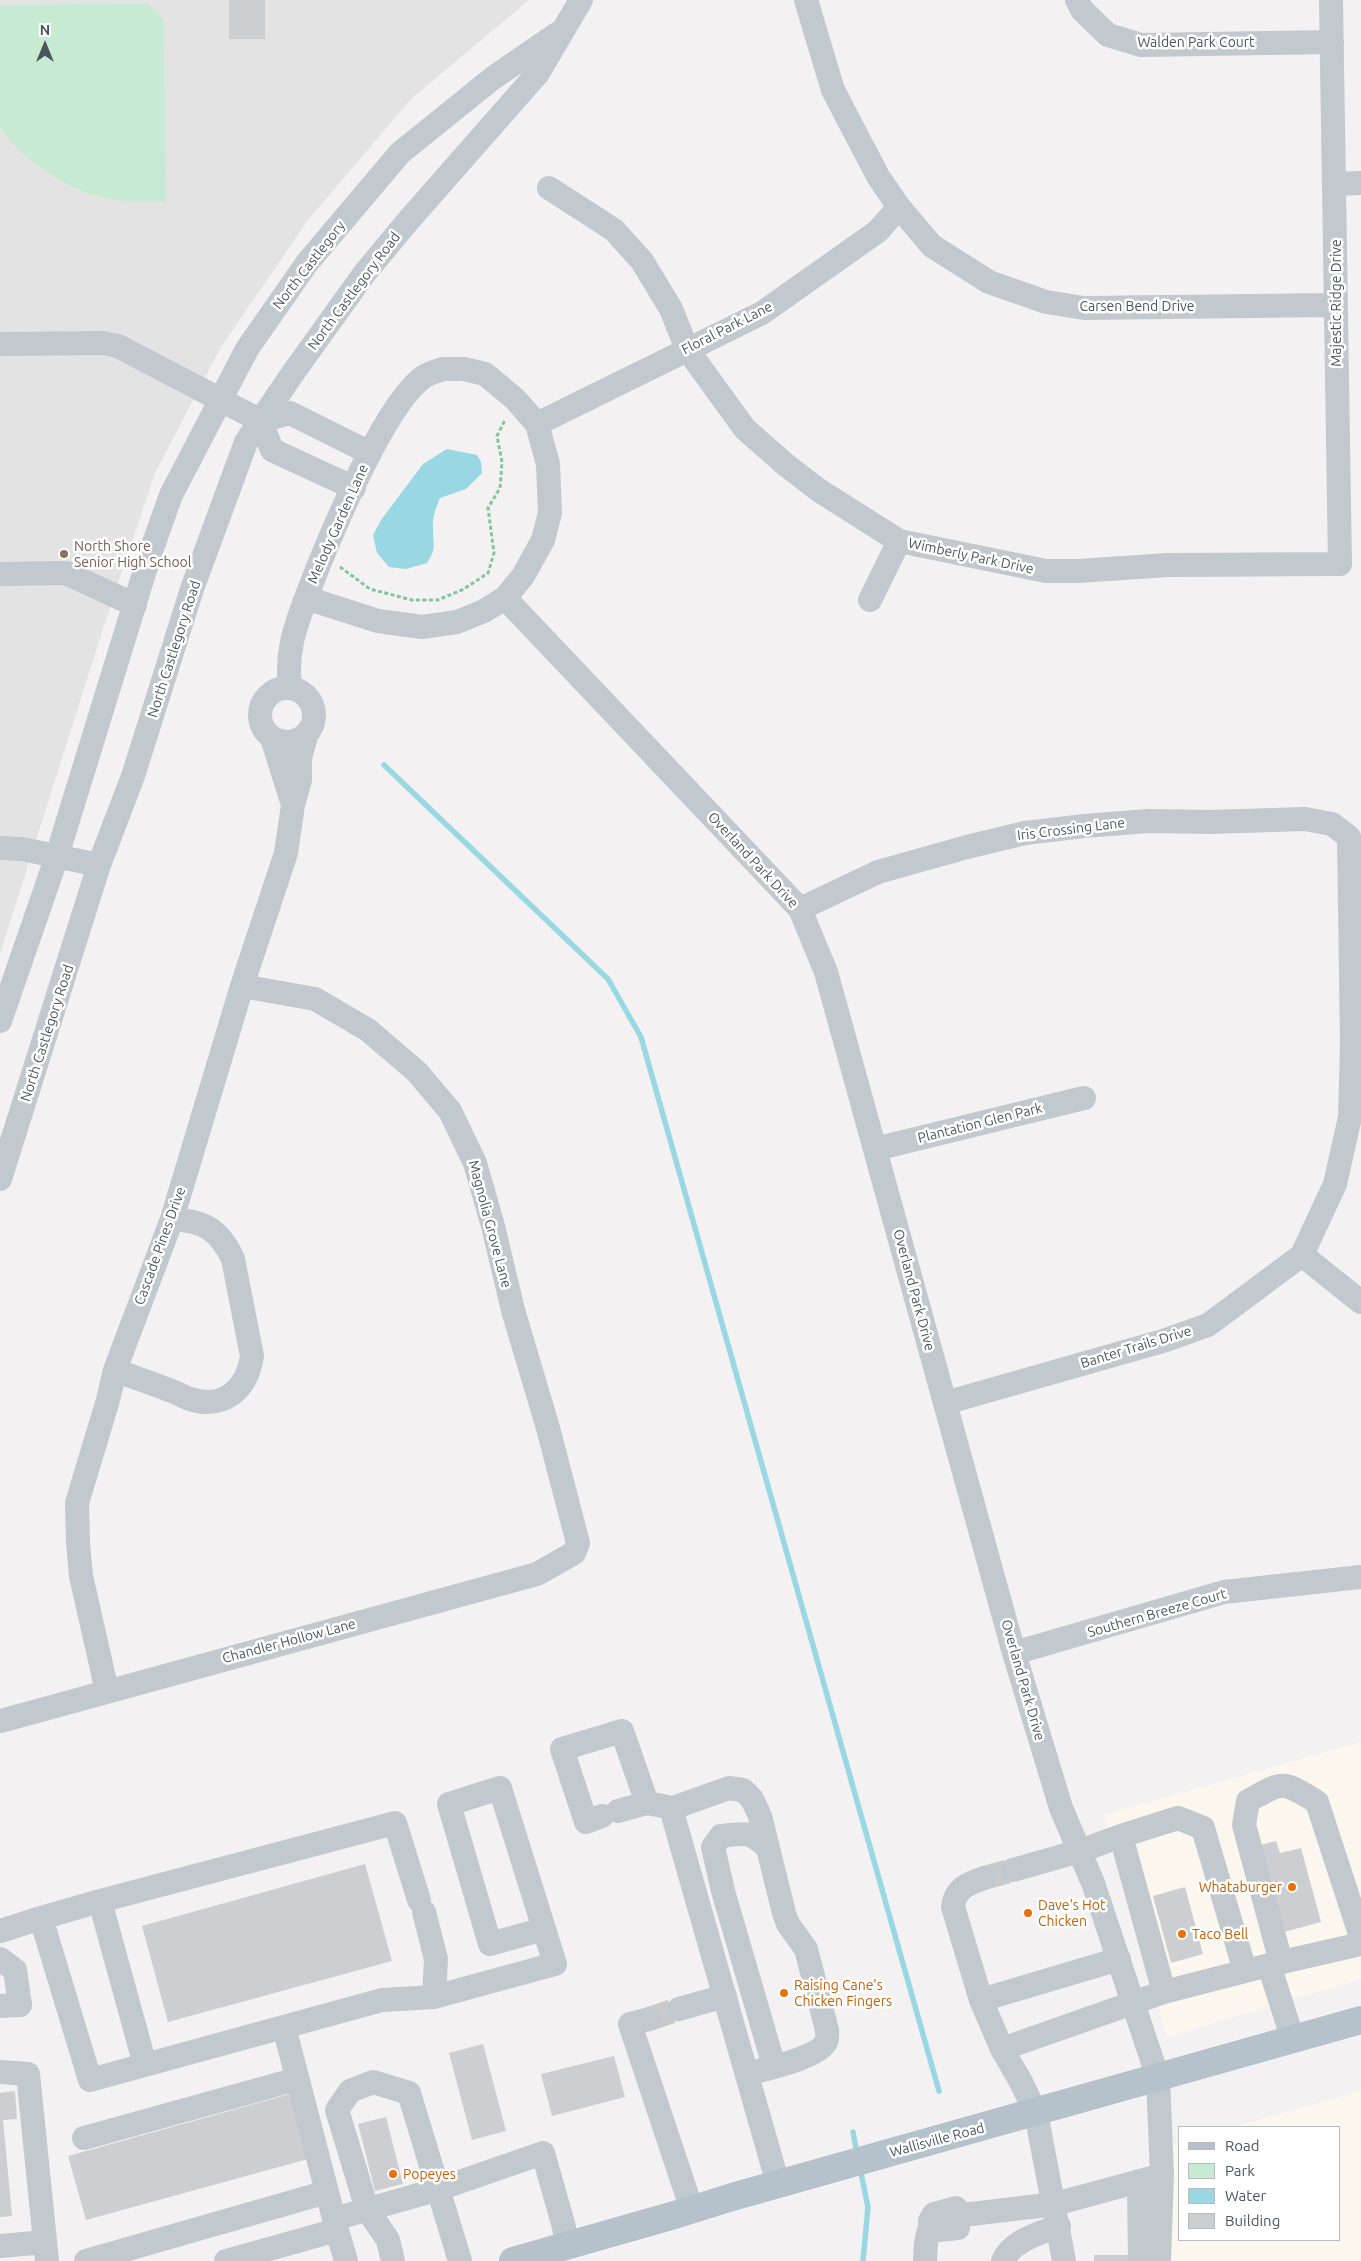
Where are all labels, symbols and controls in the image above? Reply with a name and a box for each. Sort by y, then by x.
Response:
north arrow [20,20,70,70]
text: N [40,22,50,38]
street label: Walden Park Court [1137,34,1255,50]
street label: North Castlegory [269,217,349,313]
street label: North Castlegory Road [304,229,404,353]
street label: Majestic Ridge Drive [1328,239,1344,367]
street label: Floral Park Lane [679,298,775,358]
street label: Carsen Bend Drive [1079,298,1195,314]
street label: Melody Garden Lane [304,462,372,586]
street label: Wimberly Park Drive [907,535,1035,577]
place label: North Shore Senior High School [74,538,191,570]
marker: North Shore Senior High School [58,548,70,560]
street label: North Castlegory Road [144,578,204,720]
street label: Overland Park Drive [704,809,802,911]
street label: Iris Crossing Lane [1016,814,1126,844]
street label: North Castlegory Road [17,962,77,1104]
street label: Plantation Glen Park [916,1099,1044,1147]
street label: Magnolia Grove Lane [465,1158,515,1290]
street label: Cascade Pines Drive [131,1185,189,1307]
street label: Overland Park Drive [890,1227,938,1353]
street label: Banter Trails Drive [1079,1322,1193,1372]
street label: Southern Breeze Court [1086,1585,1228,1641]
street label: Chandler Hollow Lane [220,1615,358,1667]
street label: Overland Park Drive [998,1618,1048,1742]
place label: Whataburger [1199,1879,1282,1895]
marker: Whataburger [1286,1881,1298,1893]
place label: Dave's Hot Chicken [1038,1897,1106,1930]
marker: Dave's Hot Chicken [1022,1907,1034,1919]
place label: Taco Bell [1192,1926,1248,1942]
marker: Taco Bell [1176,1928,1188,1940]
place label: Raising Cane's Chicken Fingers [794,1977,892,2010]
marker: Raising Cane's Chicken Fingers [778,1987,790,1999]
street label: Wallisville Road [888,2119,986,2161]
legend [1178,2126,1341,2241]
text: Road [1225,2137,1260,2154]
text: Park [1225,2162,1255,2179]
place label: Popeyes [403,2166,456,2182]
marker: Popeyes [387,2168,399,2180]
text: Water [1225,2187,1266,2204]
text: Building [1225,2212,1280,2229]

